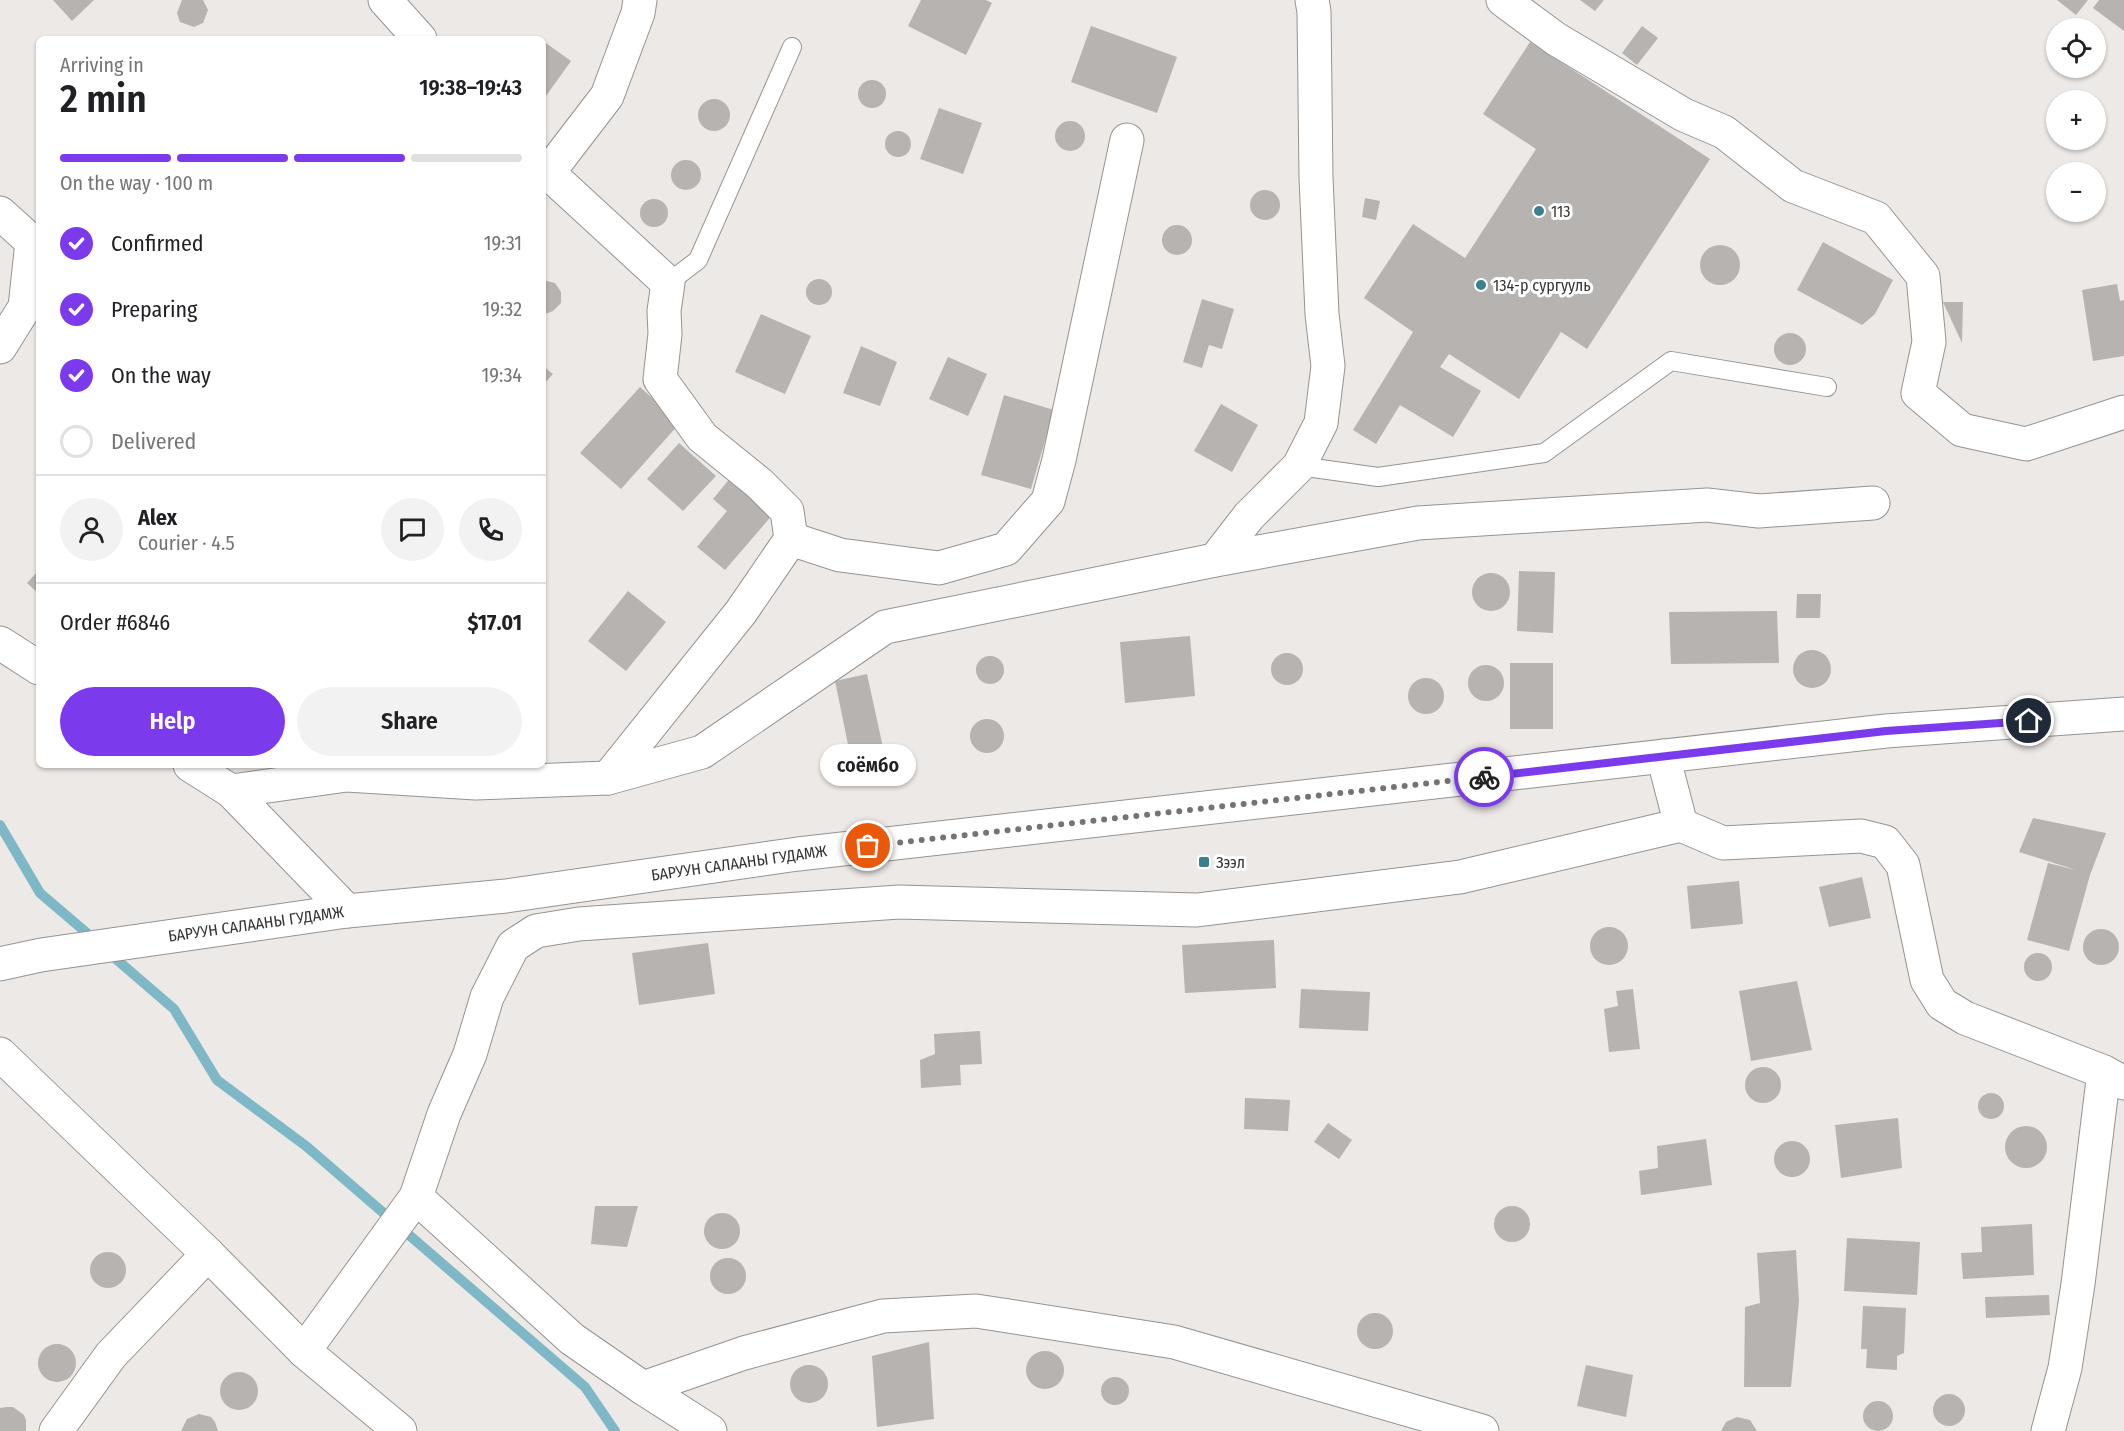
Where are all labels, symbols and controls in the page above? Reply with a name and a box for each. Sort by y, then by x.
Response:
map controls [2046,18,2106,222]
button: locate [2046,18,2106,78]
text: Arriving in [60,53,144,77]
text: 19:38–19:43 [419,74,522,101]
text: 2 min [60,76,147,122]
button: + [2046,90,2106,150]
button: − [2046,162,2106,222]
text: On the way · 100 m [60,171,213,195]
place label: 113 [1551,202,1570,221]
marker: 113 [1532,204,1546,218]
icon: check [60,227,93,260]
text: Confirmed [111,230,204,257]
text: 19:31 [484,231,522,255]
place label: 134-р сургууль [1493,276,1591,295]
marker: 134-р сургууль [1474,278,1488,292]
icon: check [60,293,93,326]
text: Preparing [111,296,197,323]
text: 19:32 [482,297,522,321]
icon: check [60,359,93,392]
text: On the way [111,362,211,389]
text: 19:34 [481,363,522,387]
text: Delivered [111,428,196,455]
button: person [60,498,123,561]
button: chat [381,498,444,561]
button: phone [459,498,522,561]
text: Alex [138,504,177,531]
text: Courier · 4.5 [138,531,235,555]
text: Order #6846 [60,609,170,636]
text: $17.01 [468,609,522,636]
button: Help [60,687,285,756]
button: Share [297,687,522,756]
pin [2003,695,2054,746]
icon: home [2012,704,2045,737]
callout: соёмбо [820,744,916,786]
courier [1454,747,1514,807]
text: соёмбо [837,753,899,777]
icon: bike [1468,761,1501,794]
pin [842,820,893,871]
icon: bag [851,829,884,862]
street label: БАРУУН САЛААНЫ ГУДАМЖ [650,841,828,885]
place label: Зээл [1216,853,1245,872]
marker: Зээл [1197,855,1211,869]
street label: БАРУУН САЛААНЫ ГУДАМЖ [167,902,345,946]

